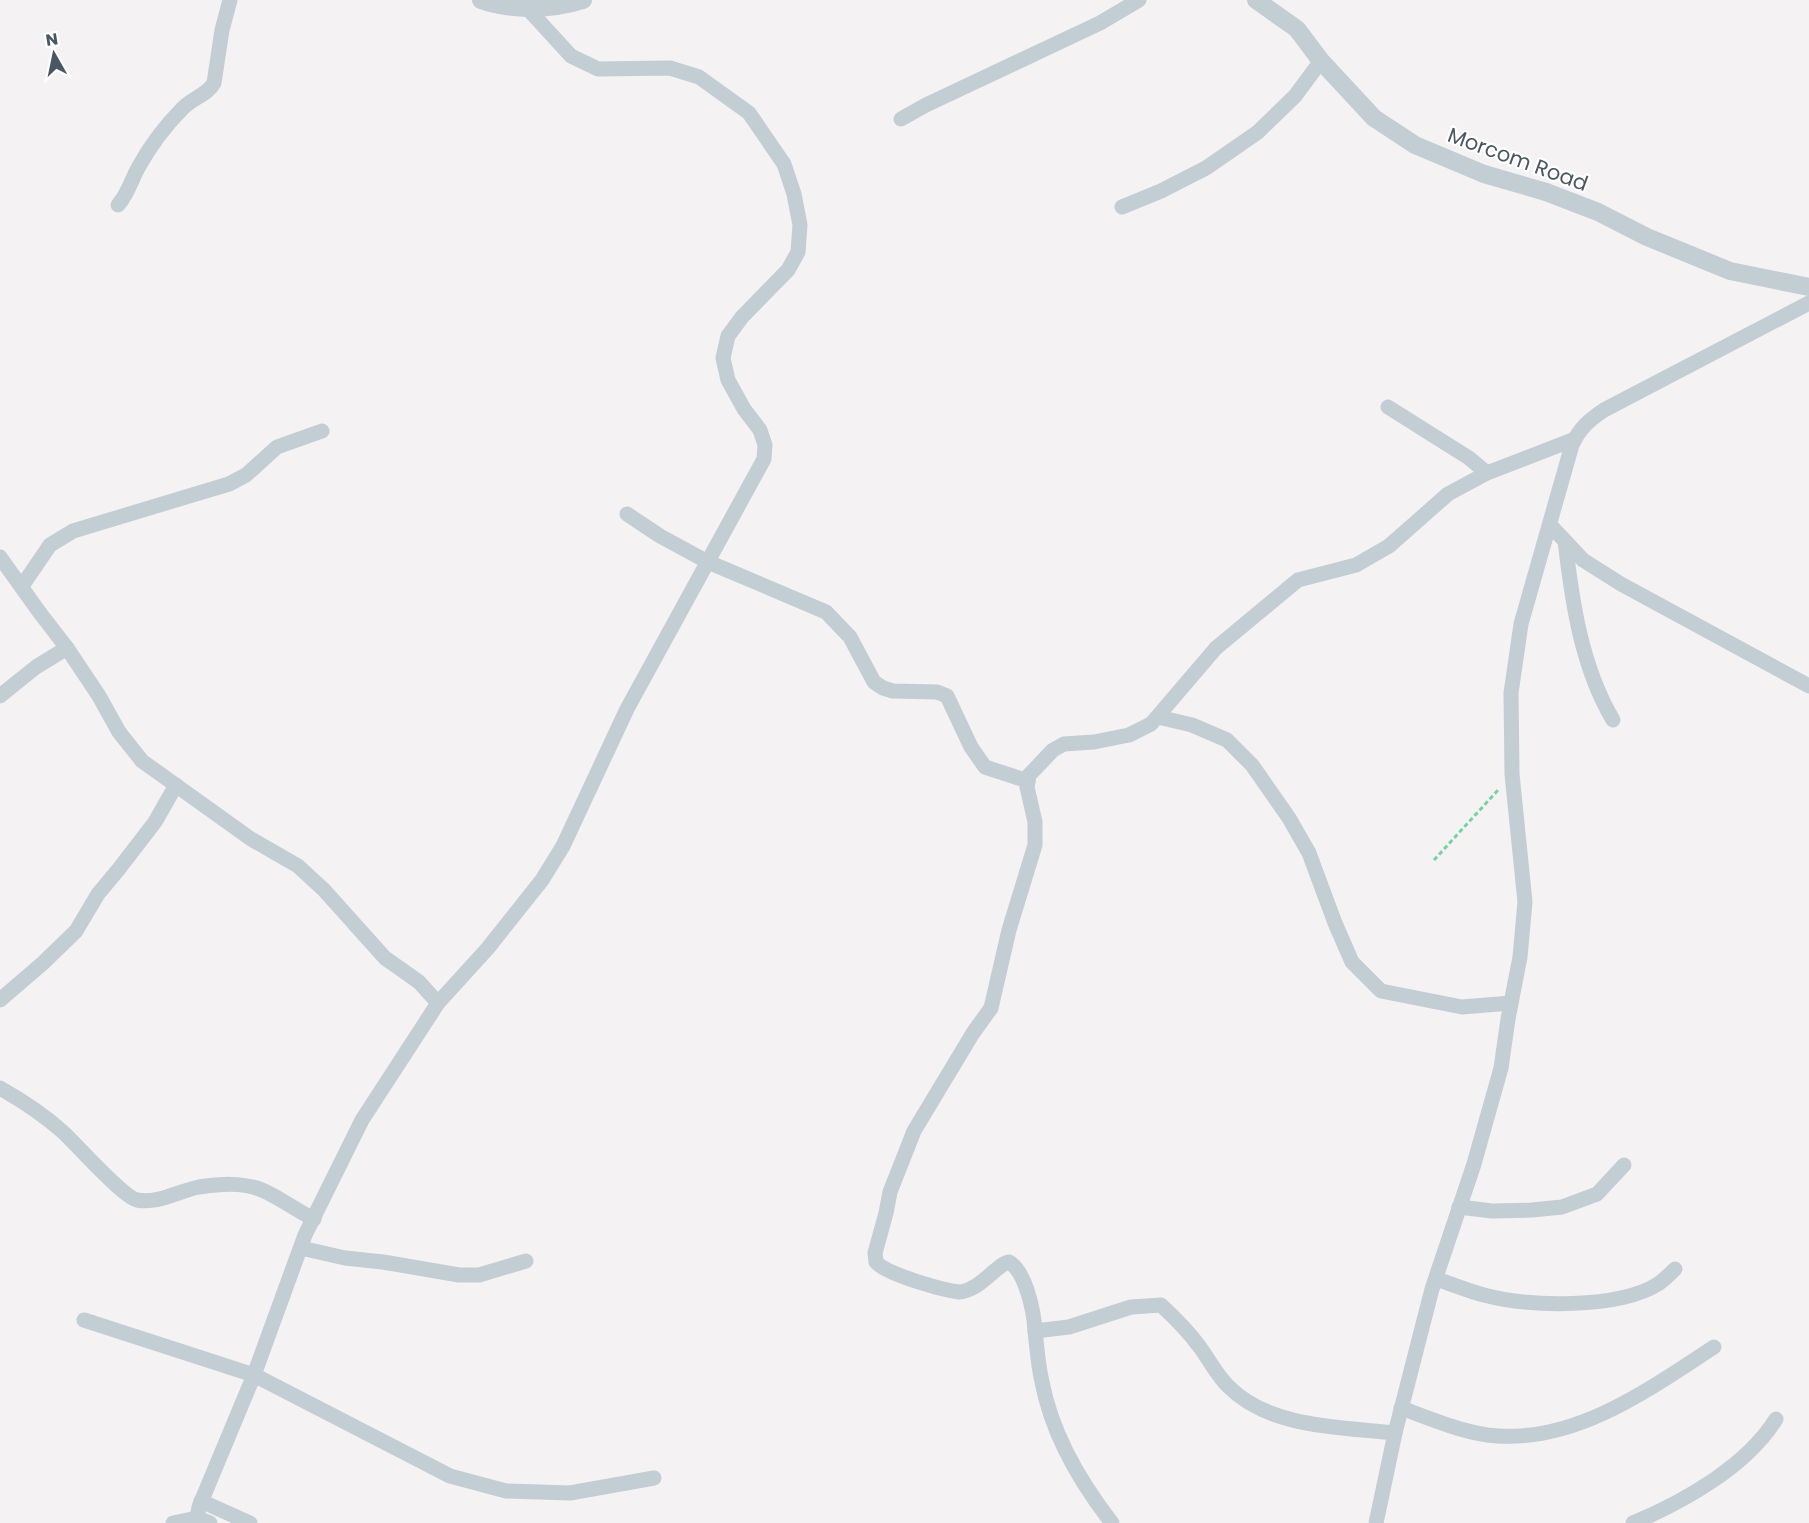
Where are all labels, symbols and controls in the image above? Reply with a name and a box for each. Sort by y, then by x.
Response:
north arrow [24,24,84,84]
text: N [44,27,59,52]
street label: Morcom Road [1444,120,1592,198]

